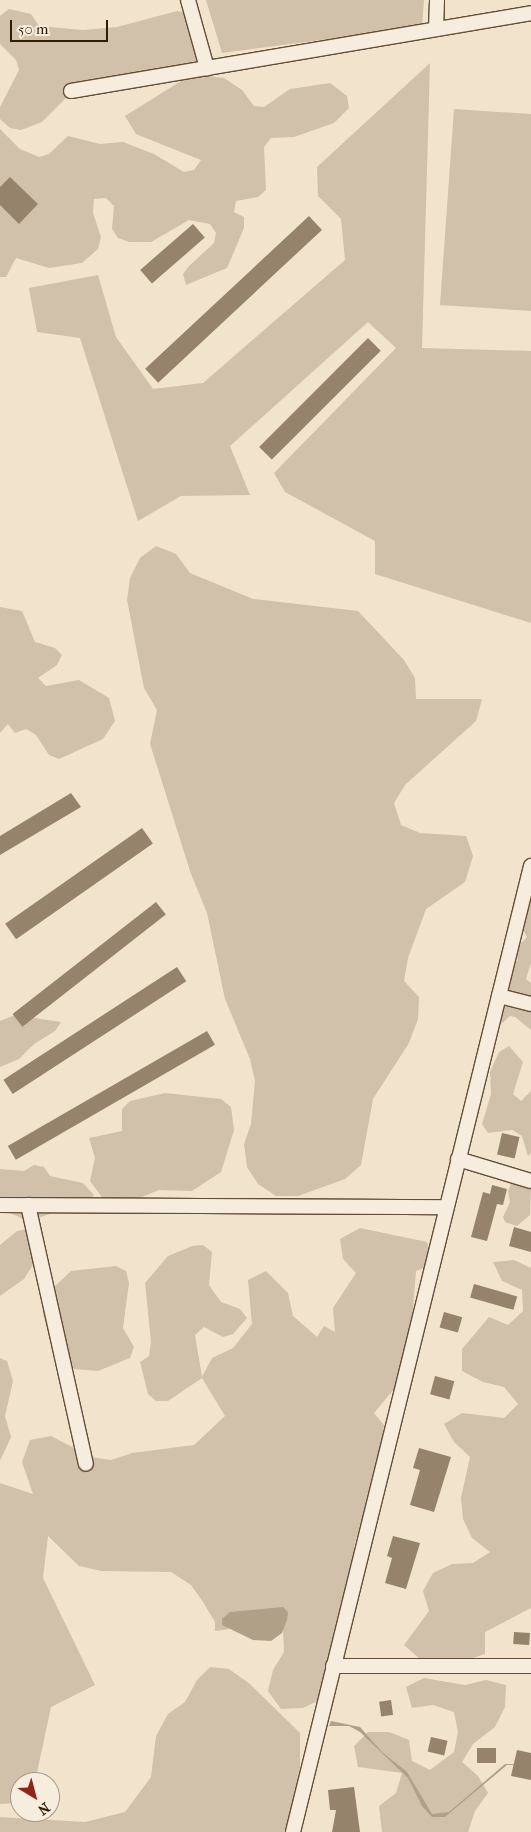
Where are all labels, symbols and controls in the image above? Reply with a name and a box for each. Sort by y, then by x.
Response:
scale bar [12,10,110,42]
text: 50 m [18,20,48,38]
north arrow [10,1772,60,1822]
text: N [34,1799,53,1819]

